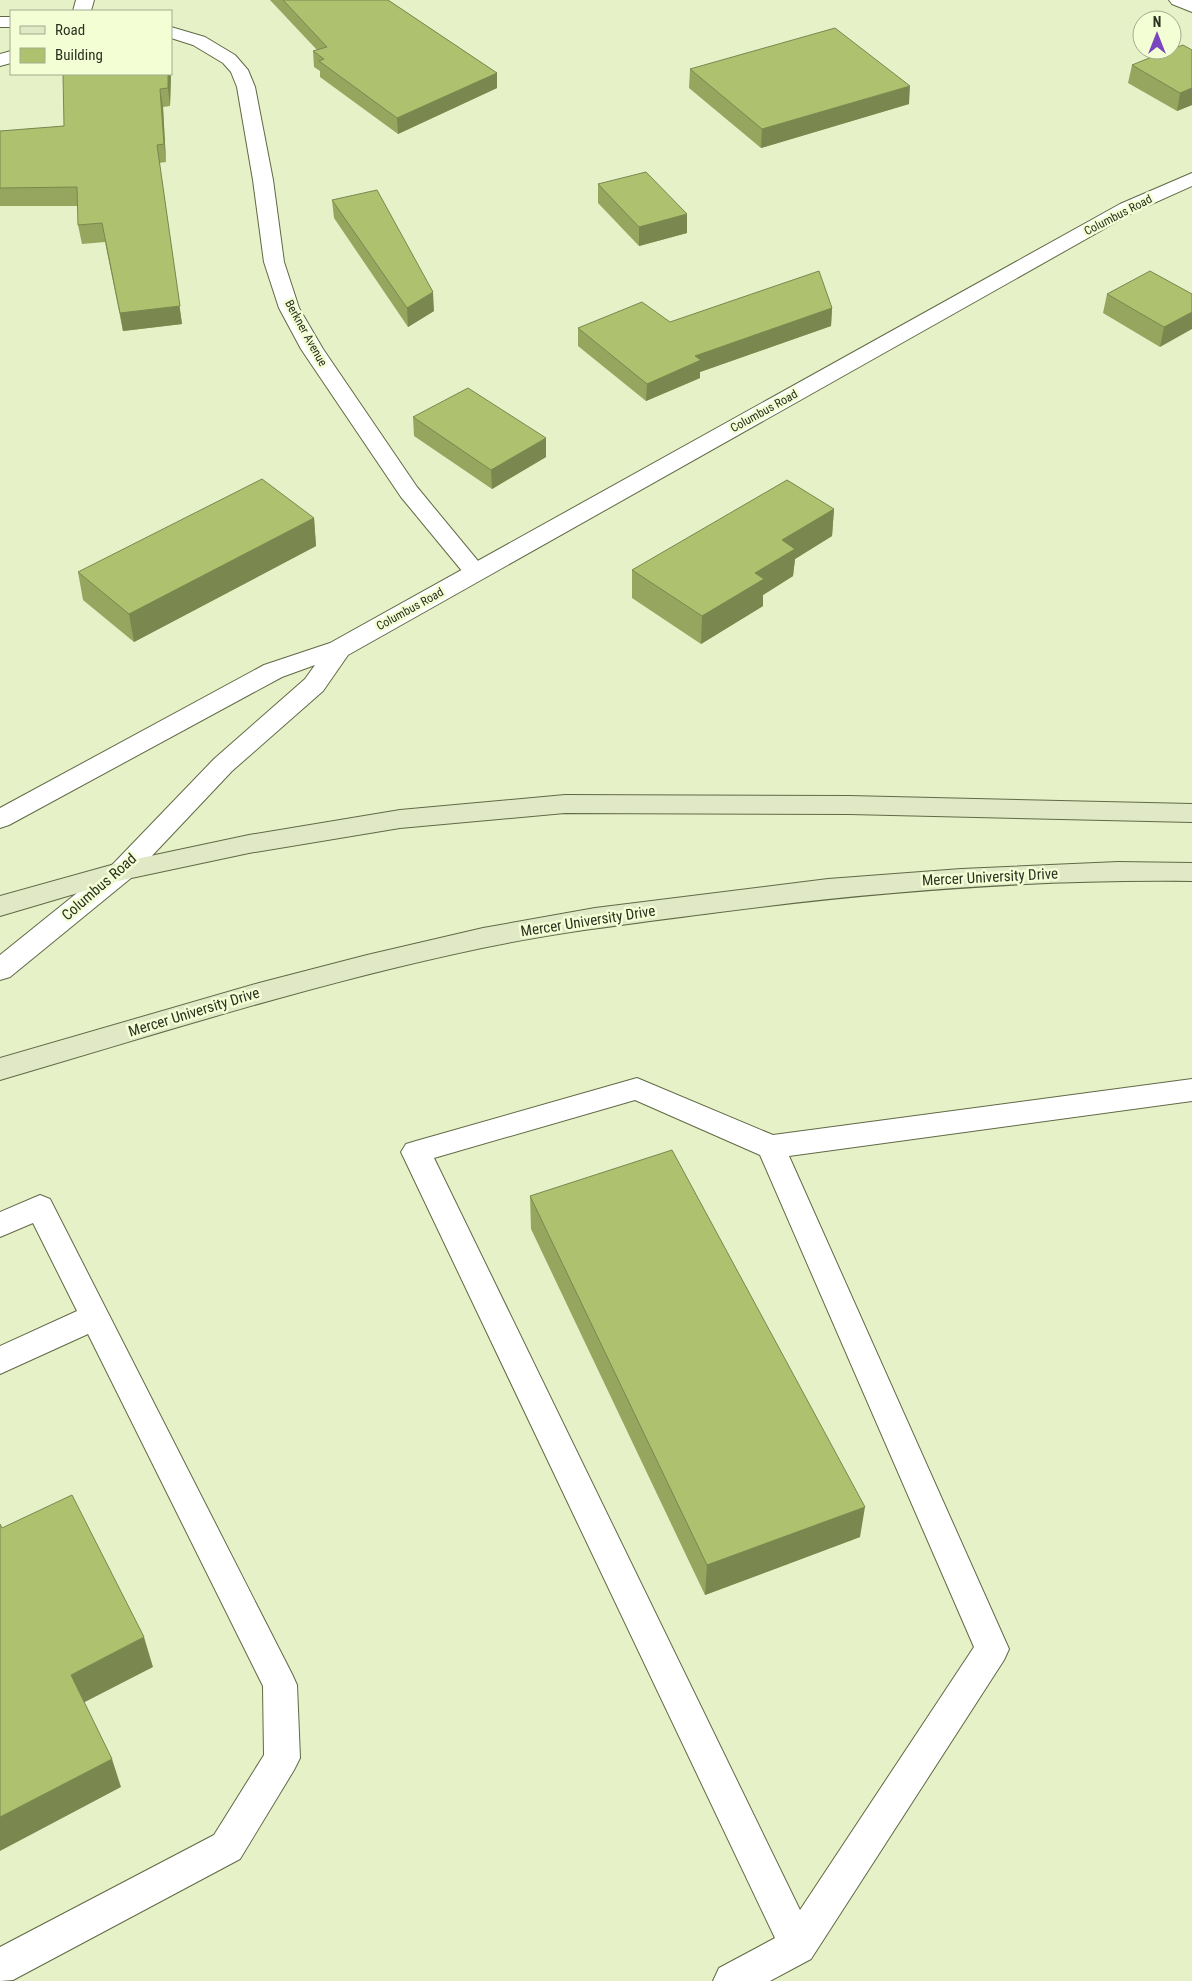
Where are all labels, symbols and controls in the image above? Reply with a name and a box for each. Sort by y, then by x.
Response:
legend [10,10,172,75]
north arrow [1132,10,1182,60]
text: N [1153,14,1161,30]
text: Road [55,21,85,39]
text: Building [55,46,103,64]
street label: Columbus Road [1082,192,1154,238]
street label: Berkner Avenue [282,297,330,369]
street label: Columbus Road [728,387,800,435]
street label: Columbus Road [374,585,446,633]
street label: Columbus Road [58,850,140,924]
street label: Mercer University Drive [922,864,1058,890]
street label: Mercer University Drive [519,901,657,941]
street label: Mercer University Drive [126,983,262,1041]

